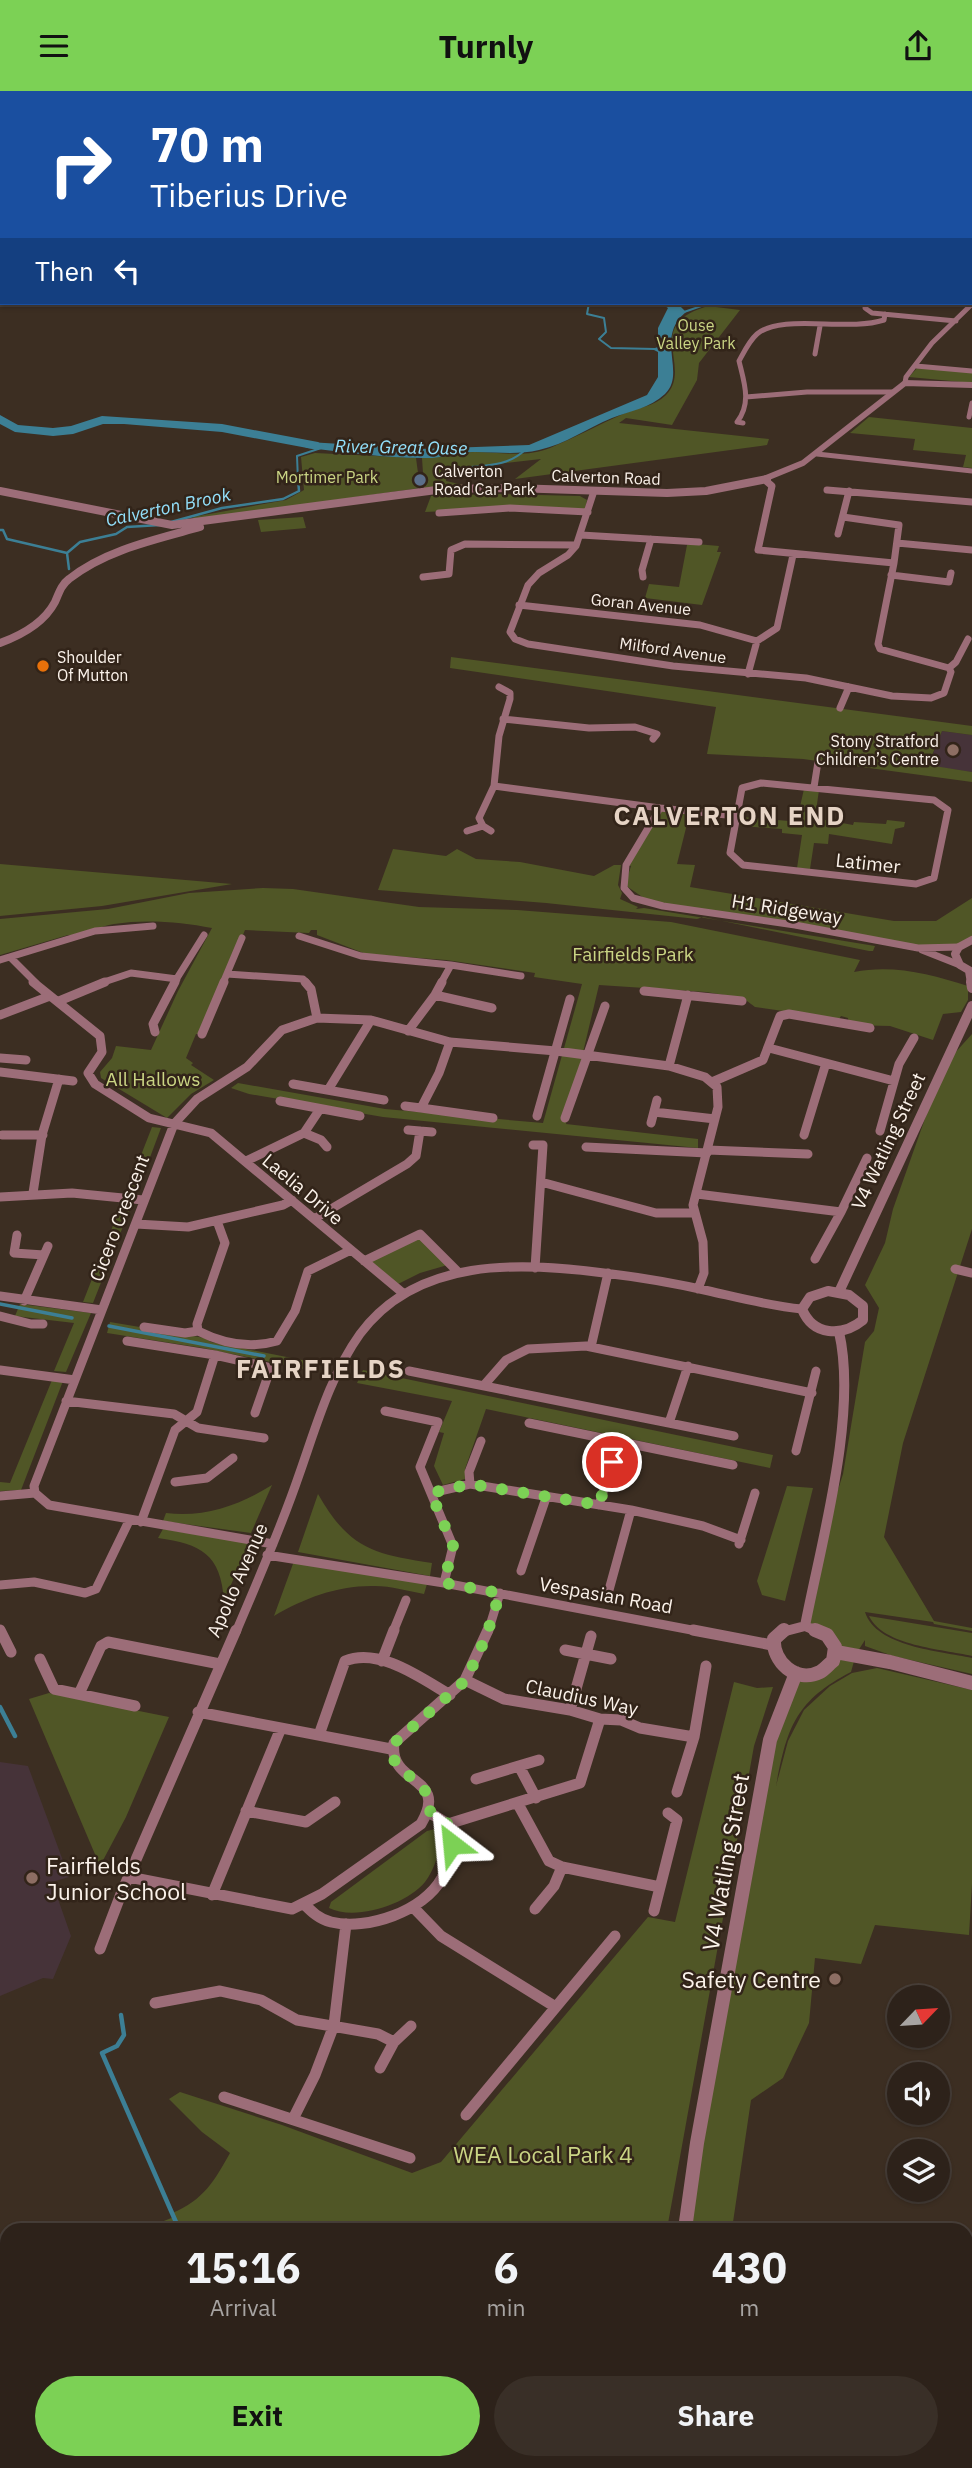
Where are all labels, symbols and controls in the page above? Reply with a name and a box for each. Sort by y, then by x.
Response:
text: Turnly [439,25,533,67]
icon: menu [35,27,73,65]
icon: share [899,27,937,65]
text: 70 m [150,112,264,175]
icon: right [35,119,126,210]
text: Tiberius Drive [150,174,348,216]
icon: left [108,252,146,290]
text: Then [35,254,94,288]
park label: Ouse Valley Park [656,315,736,353]
water label: River Great Ouse [334,434,468,460]
place label: Calverton Road Car Park [434,461,536,499]
street label: Calverton Road [551,465,661,489]
park label: Mortimer Park [276,467,379,487]
marker: Calverton Road Car Park [412,472,428,488]
water label: Calverton Brook [103,482,233,531]
street label: Goran Avenue [590,589,692,619]
street label: Milford Avenue [618,633,728,667]
place label: Shoulder Of Mutton [57,647,128,685]
marker: Shoulder Of Mutton [35,658,51,674]
place label: Stony Stratford Children’s Centre [816,731,939,769]
marker: Stony Stratford Children’s Centre [945,742,961,758]
district label: CALVERTON END [614,798,846,832]
street label: Latimer [834,848,902,878]
street label: H1 Ridgeway [730,888,844,930]
park label: Fairfields Park [572,942,694,966]
park label: All Hallows [105,1067,201,1091]
street label: V4 Watling Street [846,1069,930,1213]
street label: Laelia Drive [257,1148,349,1230]
street label: Cicero Crescent [84,1151,154,1285]
district label: FAIRFIELDS [236,1351,406,1385]
pin [582,1432,642,1492]
icon: arrive [593,1443,631,1481]
street label: Apollo Avenue [201,1519,273,1641]
street label: Vespasian Road [537,1571,675,1619]
street label: Claudius Way [524,1673,641,1721]
street label: V4 Watling Street [695,1771,755,1953]
position arrow [415,1807,489,1881]
place label: Fairfields Junior School [46,1850,186,1906]
marker: Fairfields Junior School [24,1870,40,1886]
place label: Safety Centre [681,1964,821,1994]
marker: Safety Centre [827,1971,843,1987]
north arrow [887,1985,950,2047]
map controls [887,1985,950,2202]
button: sound [887,2062,950,2125]
park label: WEA Local Park 4 [453,2139,633,2169]
button: layers [887,2139,950,2202]
text: 15:16 [186,2240,301,2295]
text: 6 [493,2240,519,2295]
text: 430 [711,2240,787,2295]
text: Arrival [210,2292,277,2322]
text: min [487,2292,525,2322]
text: m [739,2292,759,2322]
button: Exit [35,2376,480,2456]
button: Share [494,2376,938,2456]

